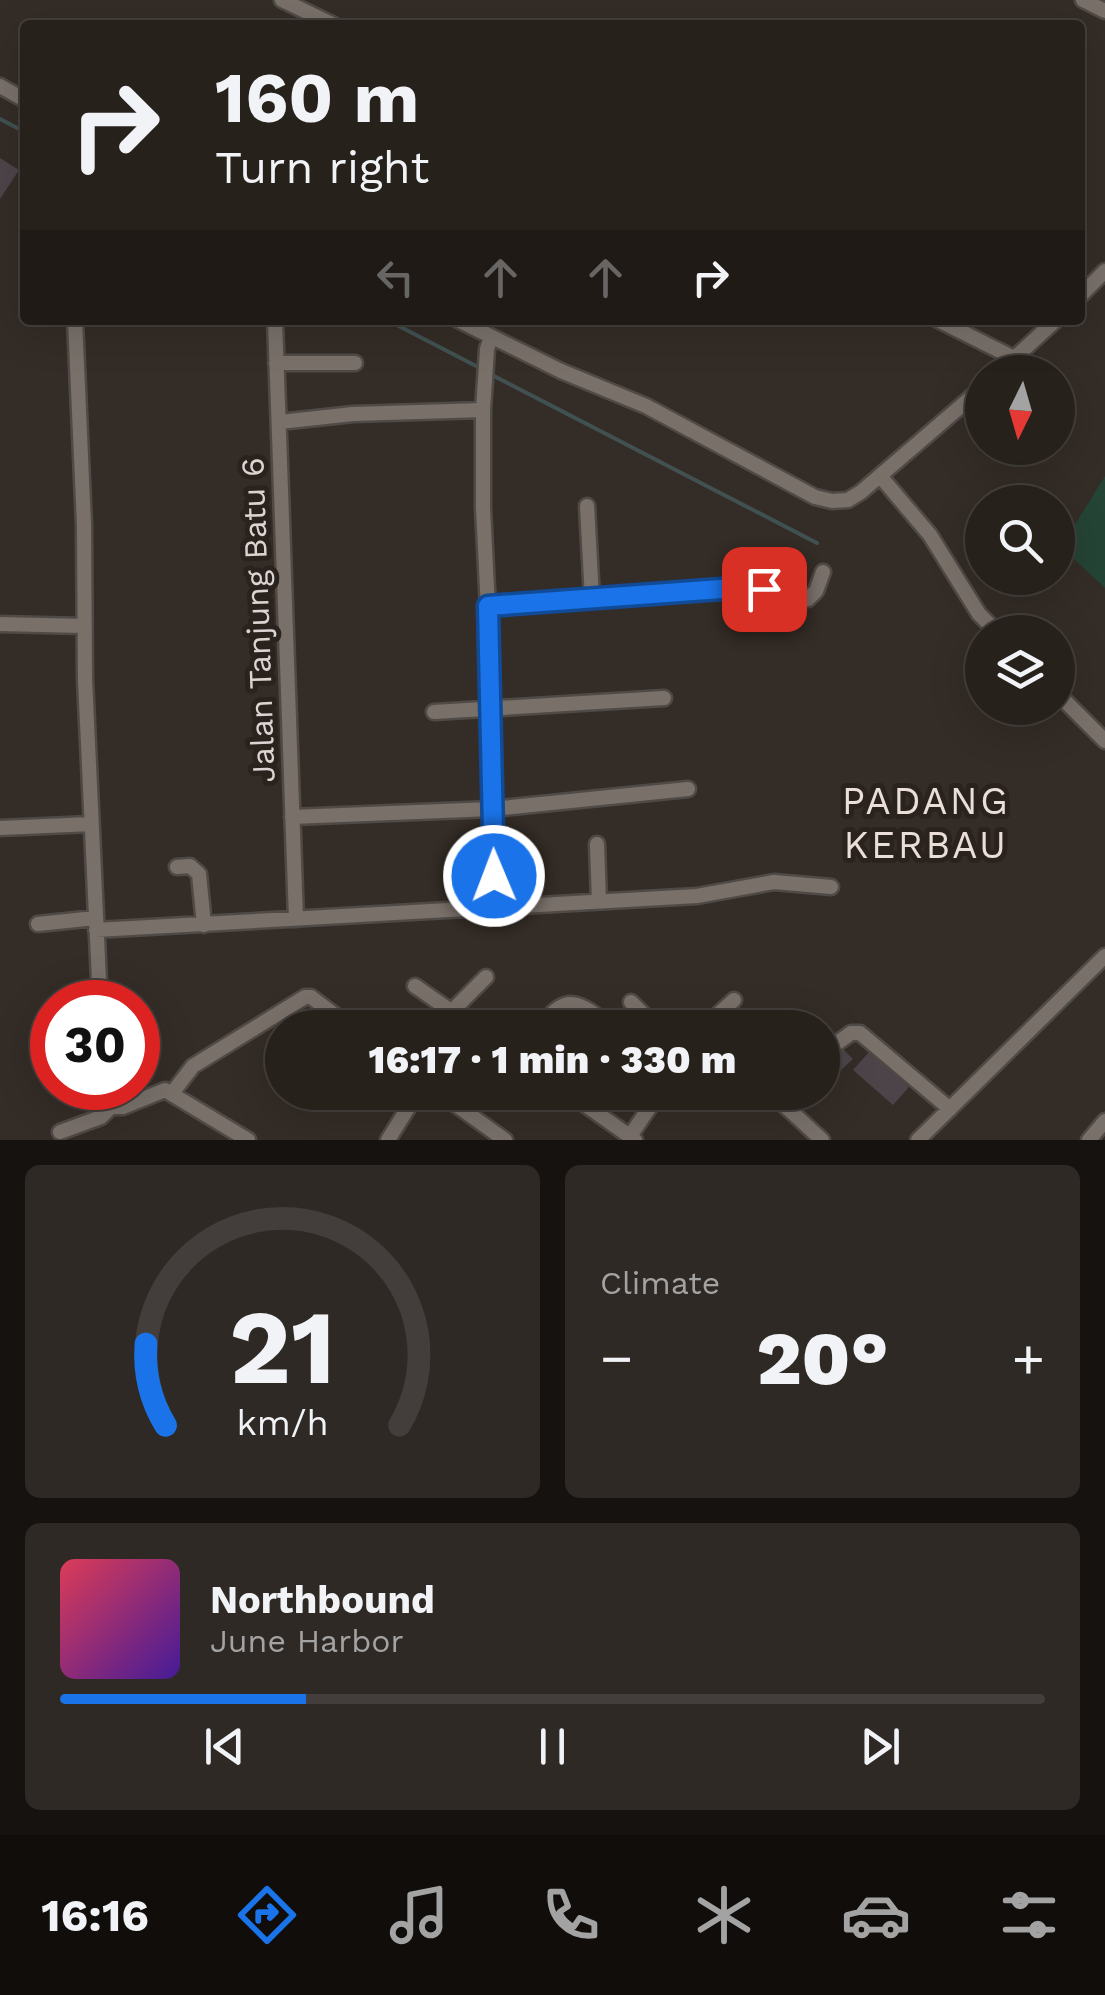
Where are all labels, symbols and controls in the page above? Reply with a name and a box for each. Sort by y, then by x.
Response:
text: 160 m [215,57,419,139]
icon: right [50,60,180,190]
text: Turn right [215,141,429,194]
icon: left [368,250,423,305]
icon: ahead [473,250,528,305]
icon: ahead [578,250,633,305]
icon: right [683,250,738,305]
north arrow [965,355,1075,465]
map controls [965,355,1075,725]
street label: Jalan Tanjung Batu 6 [233,457,283,783]
button: search [965,485,1075,595]
pin [722,547,807,632]
icon: arrive [737,562,792,617]
button: layers [965,615,1075,725]
district label: PADANG KERBAU [842,779,1010,867]
position arrow [442,824,546,928]
speed limit sign: 30 [30,980,160,1110]
text: 16:17 · 1 min · 330 m [369,1038,736,1082]
text: Climate [600,1264,720,1302]
text: 21 [229,1286,336,1408]
text: 20° [756,1314,889,1402]
text: − [600,1326,633,1390]
text: + [1012,1326,1045,1390]
text: km/h [236,1402,329,1444]
text: Northbound [210,1578,435,1622]
text: June Harbor [210,1622,404,1660]
icon: previous [197,1719,252,1774]
icon: pause [525,1719,580,1774]
icon: next [853,1719,908,1774]
icon: directions [232,1880,302,1950]
icon: music [384,1880,454,1950]
icon: phone [536,1880,606,1950]
icon: climate [689,1880,759,1950]
icon: car [841,1880,911,1950]
icon: filters [994,1880,1064,1950]
text: 16:16 [41,1889,149,1942]

